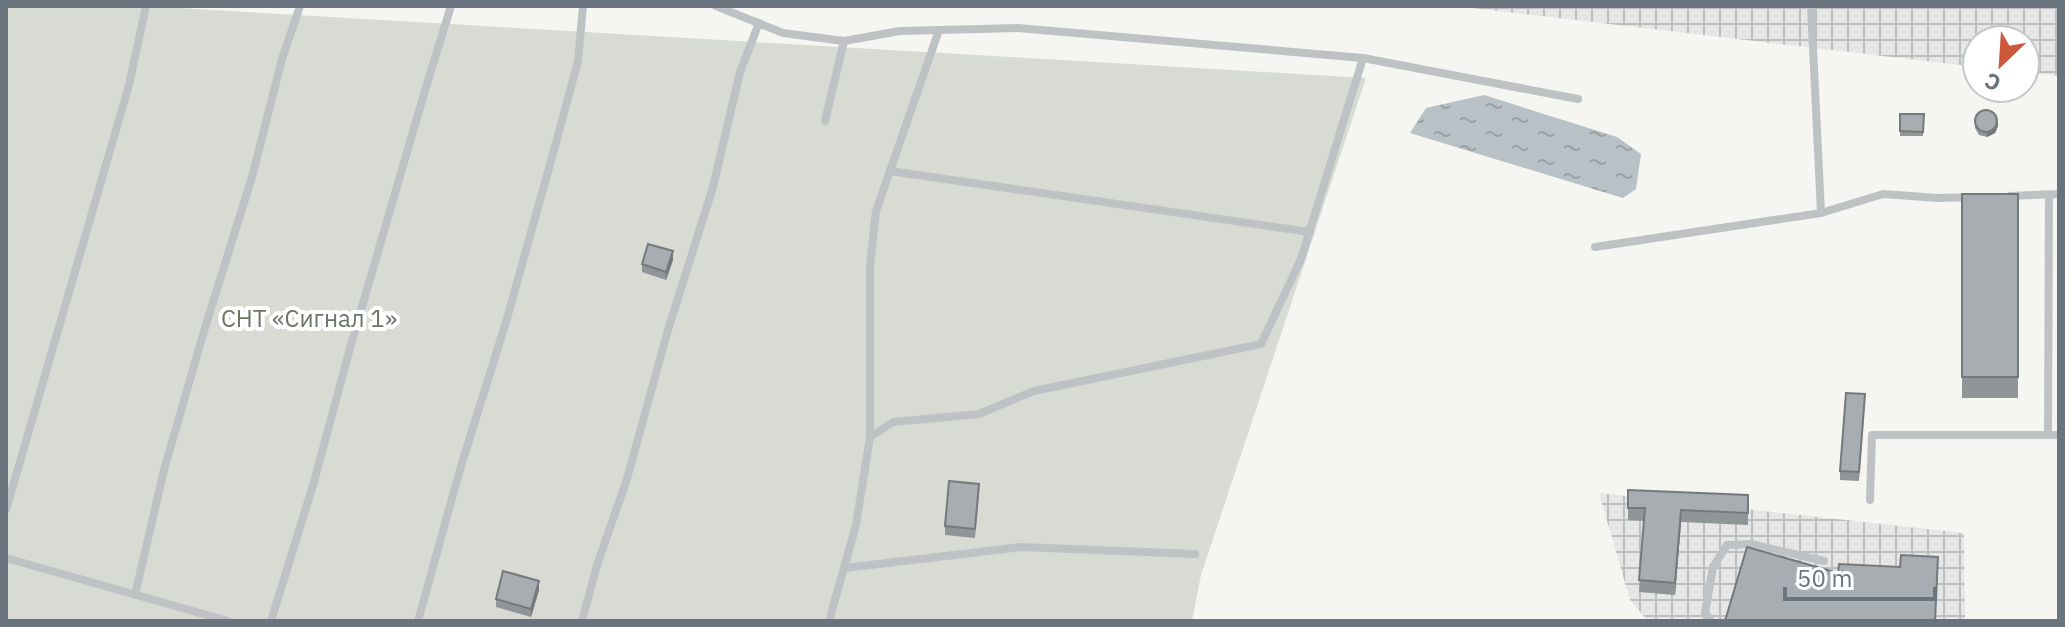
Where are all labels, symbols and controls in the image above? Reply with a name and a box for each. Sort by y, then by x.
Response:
north arrow [1961,24,2041,104]
text: С [1980,66,2005,99]
park label: СНТ «Сигнал 1» [221,302,397,334]
scale bar [1785,551,1935,601]
text: 50 m [1797,562,1852,594]

